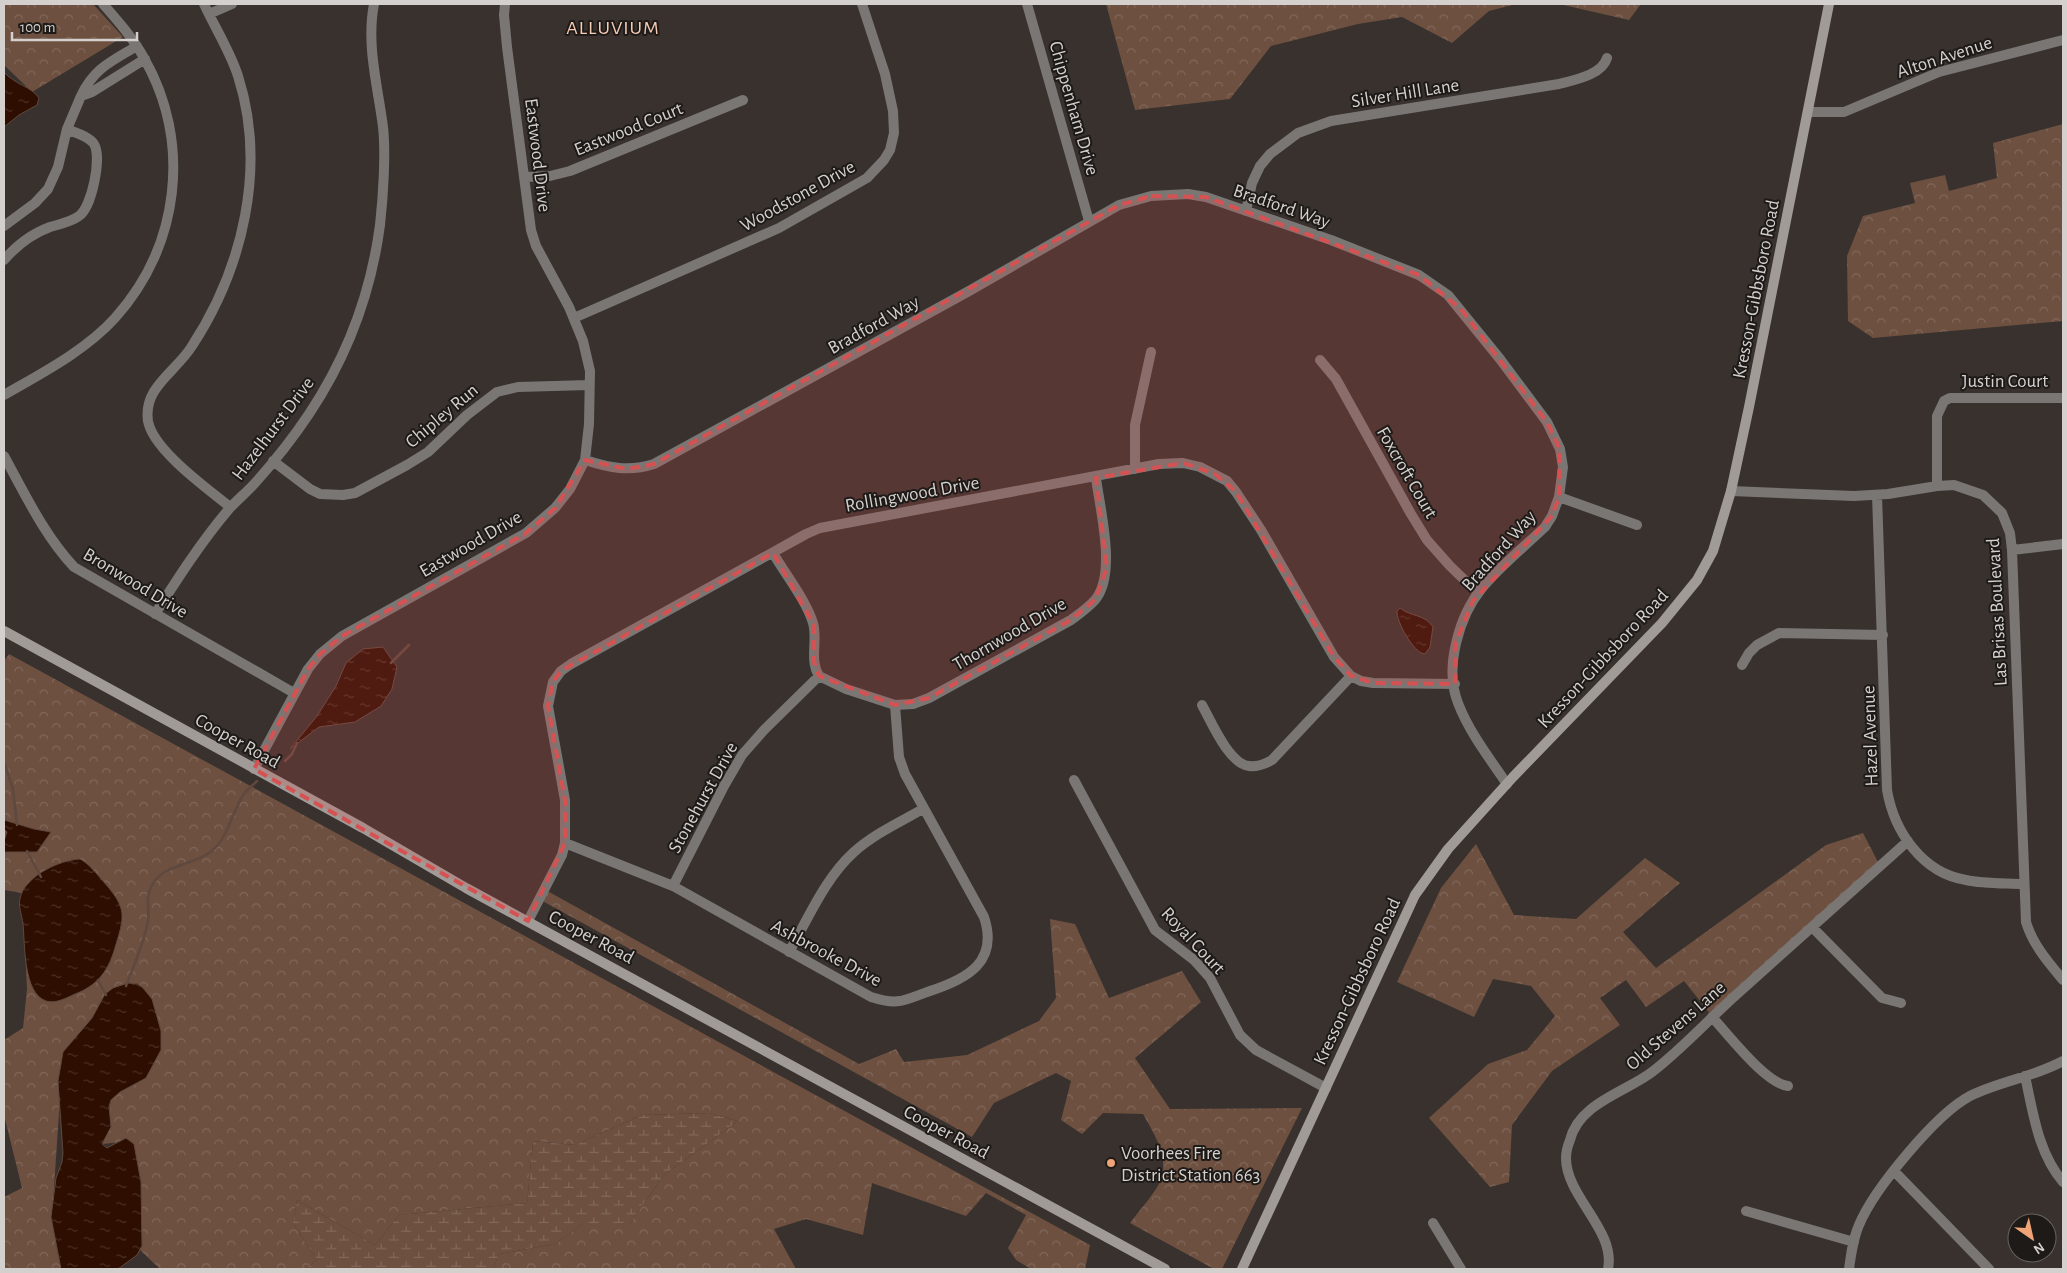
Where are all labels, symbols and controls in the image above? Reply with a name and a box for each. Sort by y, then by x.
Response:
scale bar [12,10,138,42]
district label: ALLUVIUM [566,18,660,38]
text: 100 m [20,20,55,35]
street label: Alton Avenue [1894,33,1994,82]
street label: Chippenham Drive [1045,39,1102,178]
street label: Silver Hill Lane [1350,76,1461,111]
street label: Eastwood Drive [521,97,554,213]
street label: Eastwood Court [572,99,686,160]
street label: Woodstone Drive [737,157,858,236]
street label: Bradford Way [1231,181,1332,232]
street label: Kresson-Gibbsboro Road [1730,198,1783,380]
street label: Bradford Way [825,293,922,358]
street label: Justin Court [1962,372,2048,391]
street label: Hazelhurst Drive [228,374,318,484]
street label: Chipley Run [402,381,482,452]
street label: Foxcroft Court [1373,424,1441,522]
street label: Rollingwood Drive [844,473,981,516]
street label: Eastwood Drive [416,507,525,581]
street label: Bradford Way [1458,507,1540,595]
street label: Las Brisas Boulevard [1984,537,2011,686]
street label: Bronwood Drive [80,545,191,622]
street label: Kresson-Gibbsboro Road [1534,586,1672,732]
street label: Thornwood Drive [950,594,1070,674]
street label: Hazel Avenue [1859,685,1882,787]
street label: Cooper Road [192,710,283,772]
street label: Stonehurst Drive [665,739,742,856]
street label: Kresson-Gibbsboro Road [1310,895,1404,1068]
street label: Royal Court [1157,904,1228,978]
street label: Cooper Road [545,907,637,968]
street label: Ashbrooke Drive [768,916,885,990]
street label: Old Stevens Lane [1623,978,1729,1074]
street label: Cooper Road [900,1102,992,1163]
place label: Voorhees Fire District Station 663 [1121,1144,1260,1185]
marker: Voorhees Fire District Station 663 [1105,1157,1117,1169]
north arrow [2007,1213,2057,1263]
text: N [2031,1239,2047,1256]

